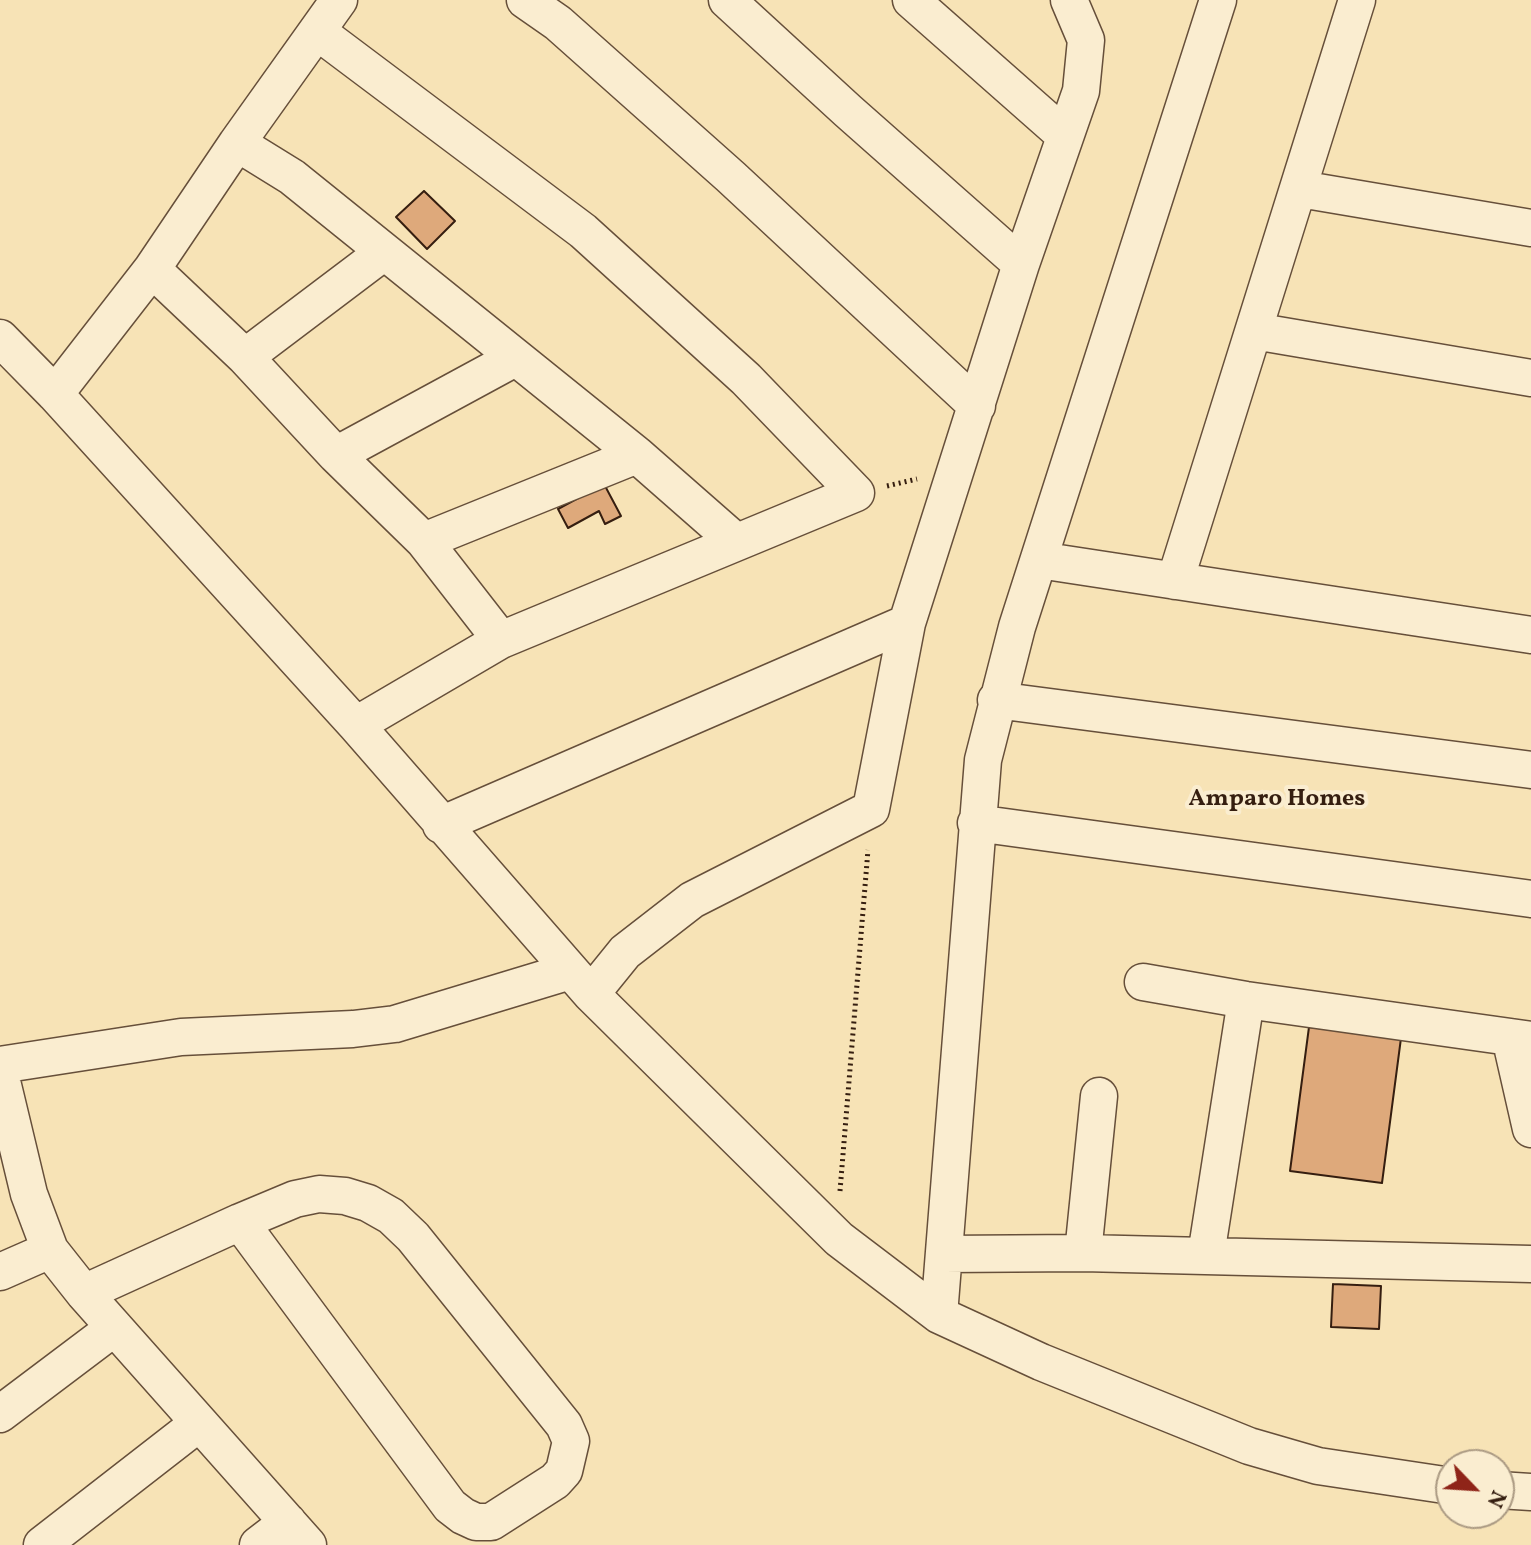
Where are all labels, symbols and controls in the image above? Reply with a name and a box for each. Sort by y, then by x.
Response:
district label: Amparo Homes [1189,787,1365,815]
north arrow [1435,1449,1515,1529]
text: N [1478,1485,1513,1512]

